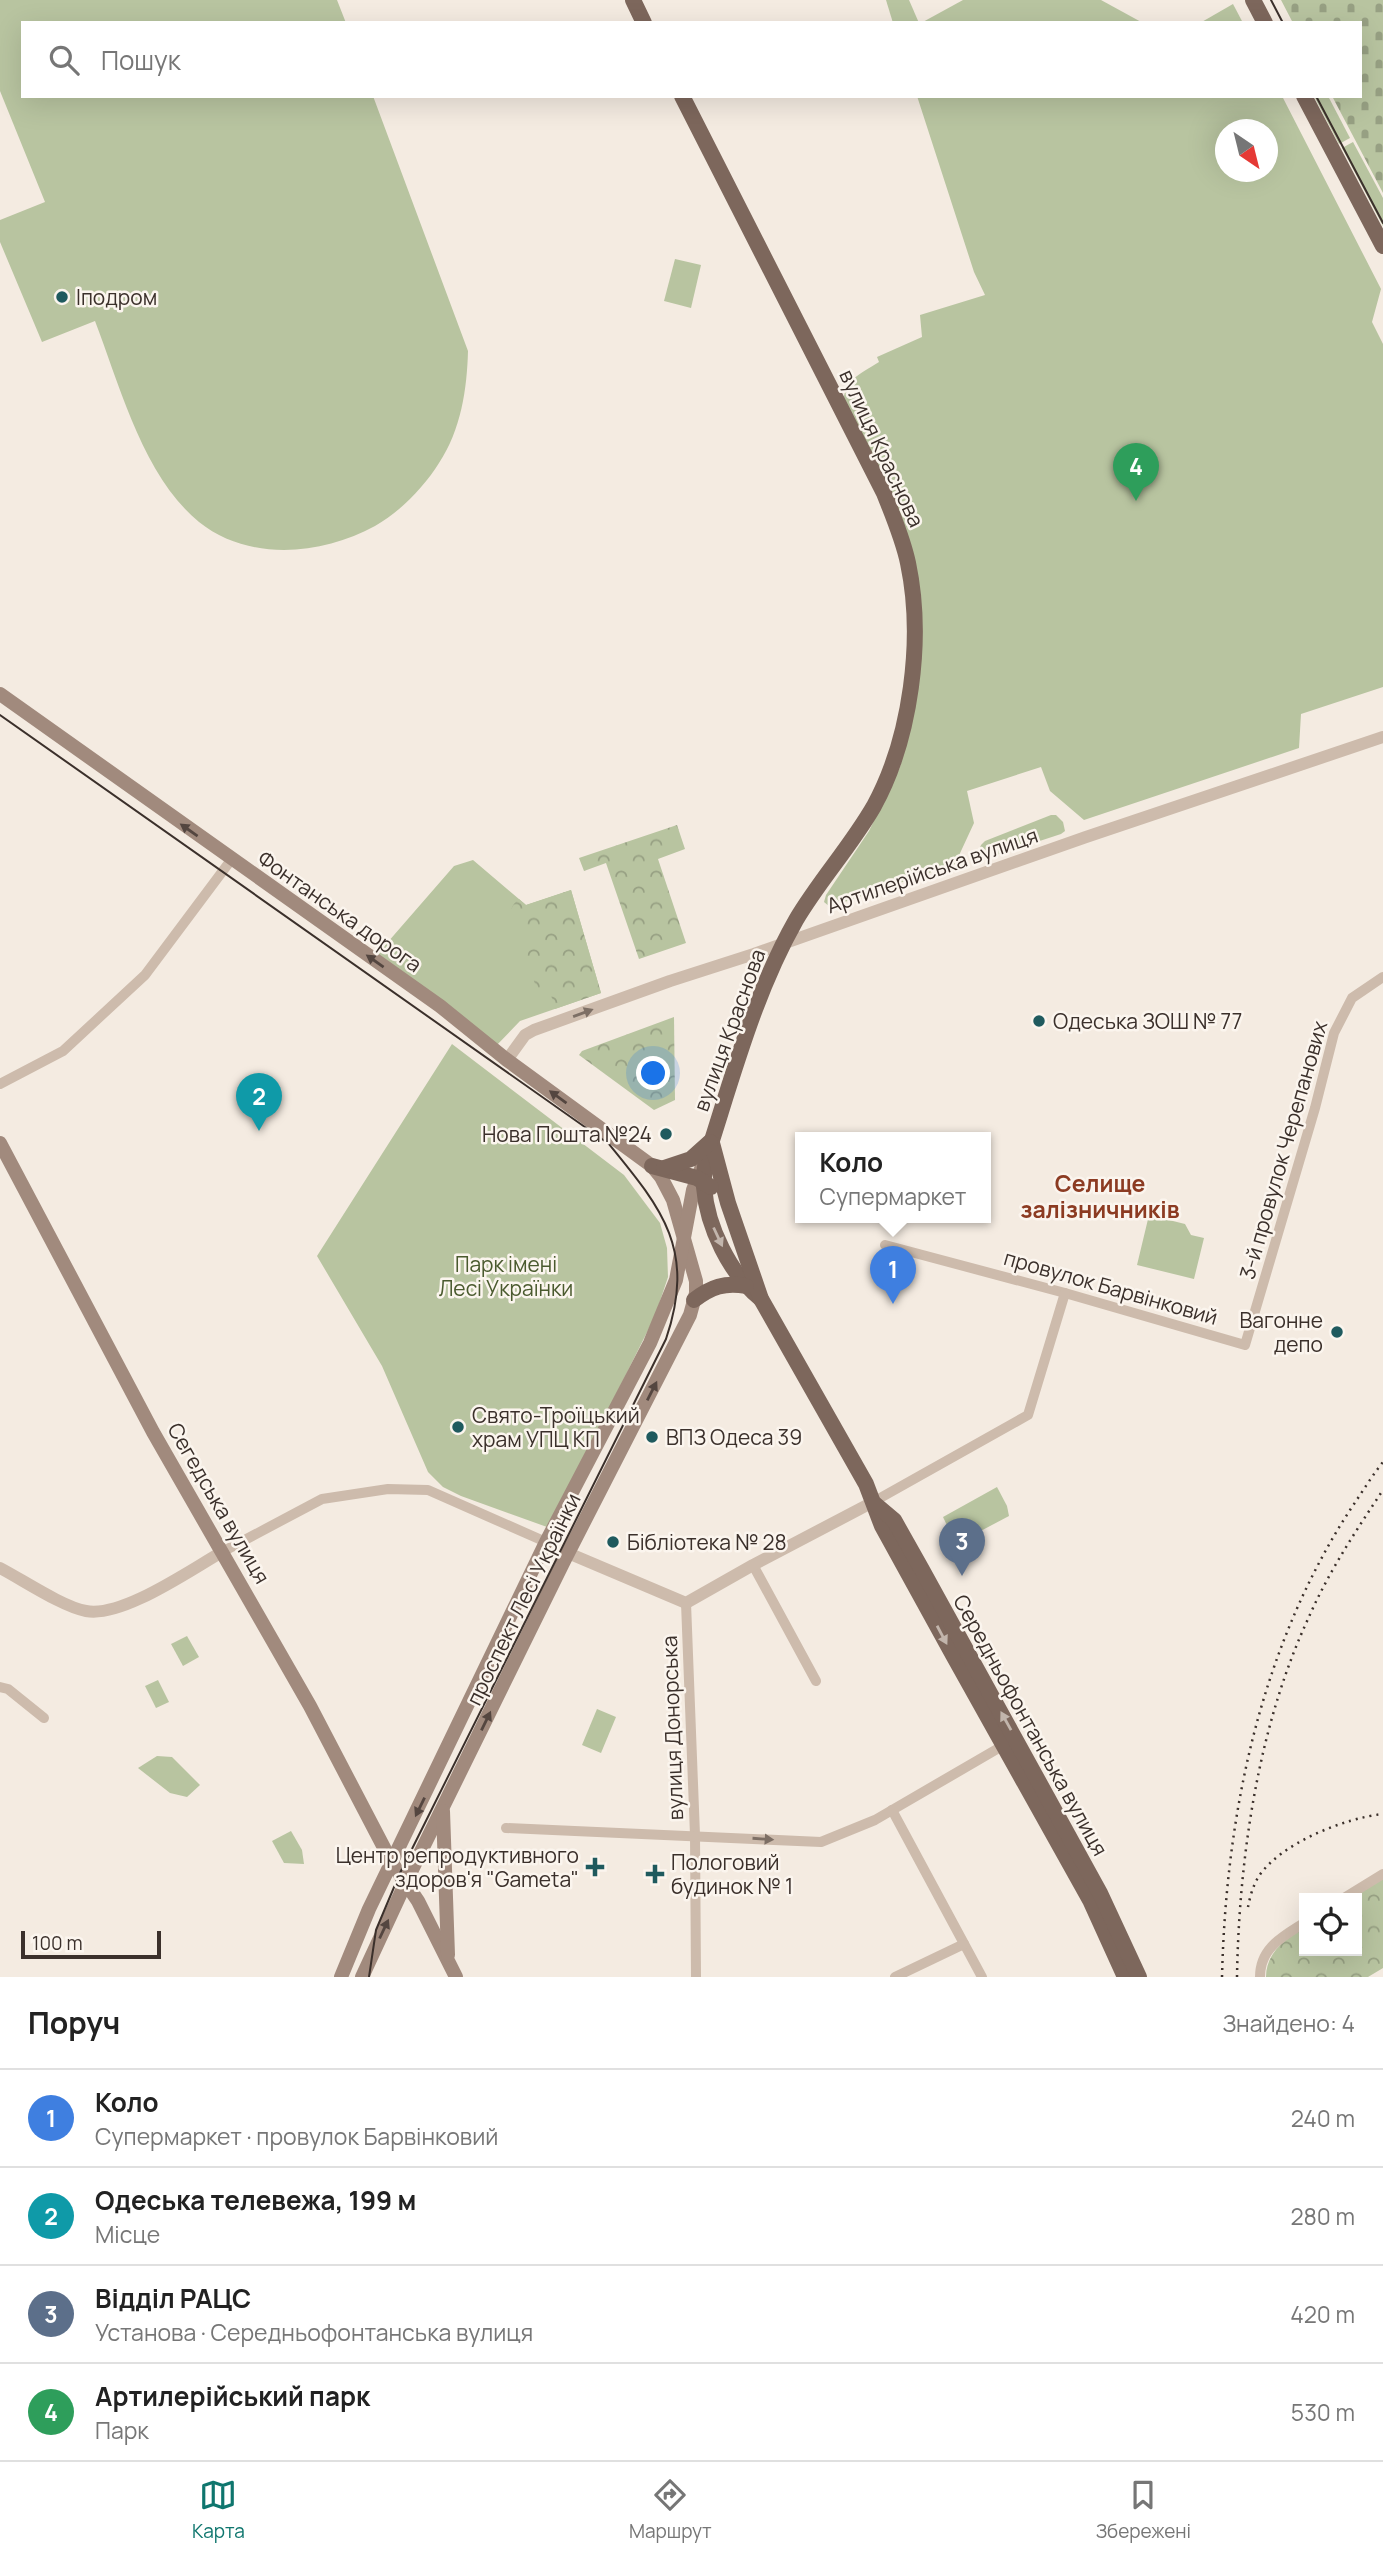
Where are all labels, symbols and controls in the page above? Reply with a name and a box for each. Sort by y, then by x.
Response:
search box [21,21,1362,98]
icon: search [45,41,83,79]
text: Пошук [101,42,181,78]
north arrow [1215,119,1278,182]
place label: Іподром [76,283,157,311]
marker: Іподром [54,289,70,305]
street label: вулиця Краснова [833,365,931,531]
pin: 4 [1113,443,1159,501]
street label: Артилерійська вулиця [823,821,1041,919]
one-way arrow [180,823,198,837]
street label: Фонтанська дорога [252,844,428,978]
street label: вулиця Краснова [687,945,771,1115]
one-way arrow [366,954,384,968]
one-way arrow [572,1007,593,1018]
place label: Одеська ЗОШ № 77 [1053,1007,1242,1035]
marker: Одеська ЗОШ № 77 [1031,1013,1047,1029]
street label: 3-й провулок Черепанових [1233,1017,1333,1283]
your location [636,1056,670,1090]
pin: 2 [236,1073,282,1131]
one-way arrow [549,1090,567,1104]
place label: Нова Пошта №24 [482,1120,652,1148]
marker: Нова Пошта №24 [658,1126,674,1142]
popup [795,1132,991,1223]
text: Коло [820,1144,883,1180]
district label: Селище залізничників [1020,1167,1180,1225]
text: Супермаркет [820,1180,966,1212]
one-way arrow [712,1227,724,1247]
street label: провулок Барвінковий [1001,1243,1221,1331]
pin: 1 [870,1246,916,1304]
park label: Парк імені Лесі Українки [439,1250,573,1302]
place label: Вагонне депо [1239,1306,1323,1358]
marker: Вагонне депо [1329,1324,1345,1340]
one-way arrow [647,1381,658,1401]
place label: Свято-Троїцький храм УПЦ КП [472,1401,640,1453]
street label: Сегедська вулиця [161,1417,277,1589]
marker: Свято-Троїцький храм УПЦ КП [450,1419,466,1435]
place label: ВПЗ Одеса 39 [666,1423,802,1451]
marker: ВПЗ Одеса 39 [644,1429,660,1445]
street label: проспект Лесі Українки [459,1488,587,1710]
pin: 3 [939,1518,985,1576]
place label: Бібліотека № 28 [627,1528,787,1556]
marker: Бібліотека № 28 [605,1534,621,1550]
street label: Середньофонтанська вулиця [947,1589,1115,1861]
one-way arrow [936,1625,947,1645]
street label: вулиця Донорська [655,1635,689,1821]
one-way arrow [481,1711,492,1731]
one-way arrow [1000,1711,1011,1731]
one-way arrow [414,1797,425,1817]
one-way arrow [752,1834,774,1845]
place label: Центр репродуктивного здоров'я "Gameta" [336,1841,579,1893]
place label: Пологовий будинок № 1 [671,1848,793,1900]
marker: Центр репродуктивного здоров'я "Gameta" [585,1857,605,1877]
marker: Пологовий будинок № 1 [645,1864,665,1884]
map controls [1299,1893,1362,1956]
button: locate [1299,1893,1362,1956]
one-way arrow [378,1919,390,1939]
scale bar [21,1928,161,1960]
text: 100 m [32,1930,83,1956]
text: Поруч [28,2002,120,2043]
text: Знайдено: 4 [1222,2007,1355,2039]
text: Коло [95,2084,159,2120]
text: 1 [46,2102,56,2134]
text: 240 m [1291,2102,1355,2134]
text: Супермаркет · провулок Барвінковий [95,2120,498,2152]
text: Одеська телевежа, 199 м [95,2182,416,2218]
text: 2 [44,2200,58,2232]
text: 280 m [1290,2200,1355,2232]
text: Місце [95,2218,160,2250]
text: Відділ РАЦС [95,2280,251,2316]
text: 3 [44,2298,58,2330]
text: 420 m [1290,2298,1355,2330]
text: Установа · Середньофонтанська вулиця [95,2316,533,2348]
text: Артилерійський парк [95,2378,370,2414]
text: 4 [44,2396,58,2428]
text: 530 m [1291,2396,1355,2428]
text: Парк [95,2414,149,2446]
tab: Карта [192,2476,245,2544]
tab: Маршрут [629,2476,712,2544]
tab: Збережені [1096,2476,1191,2544]

